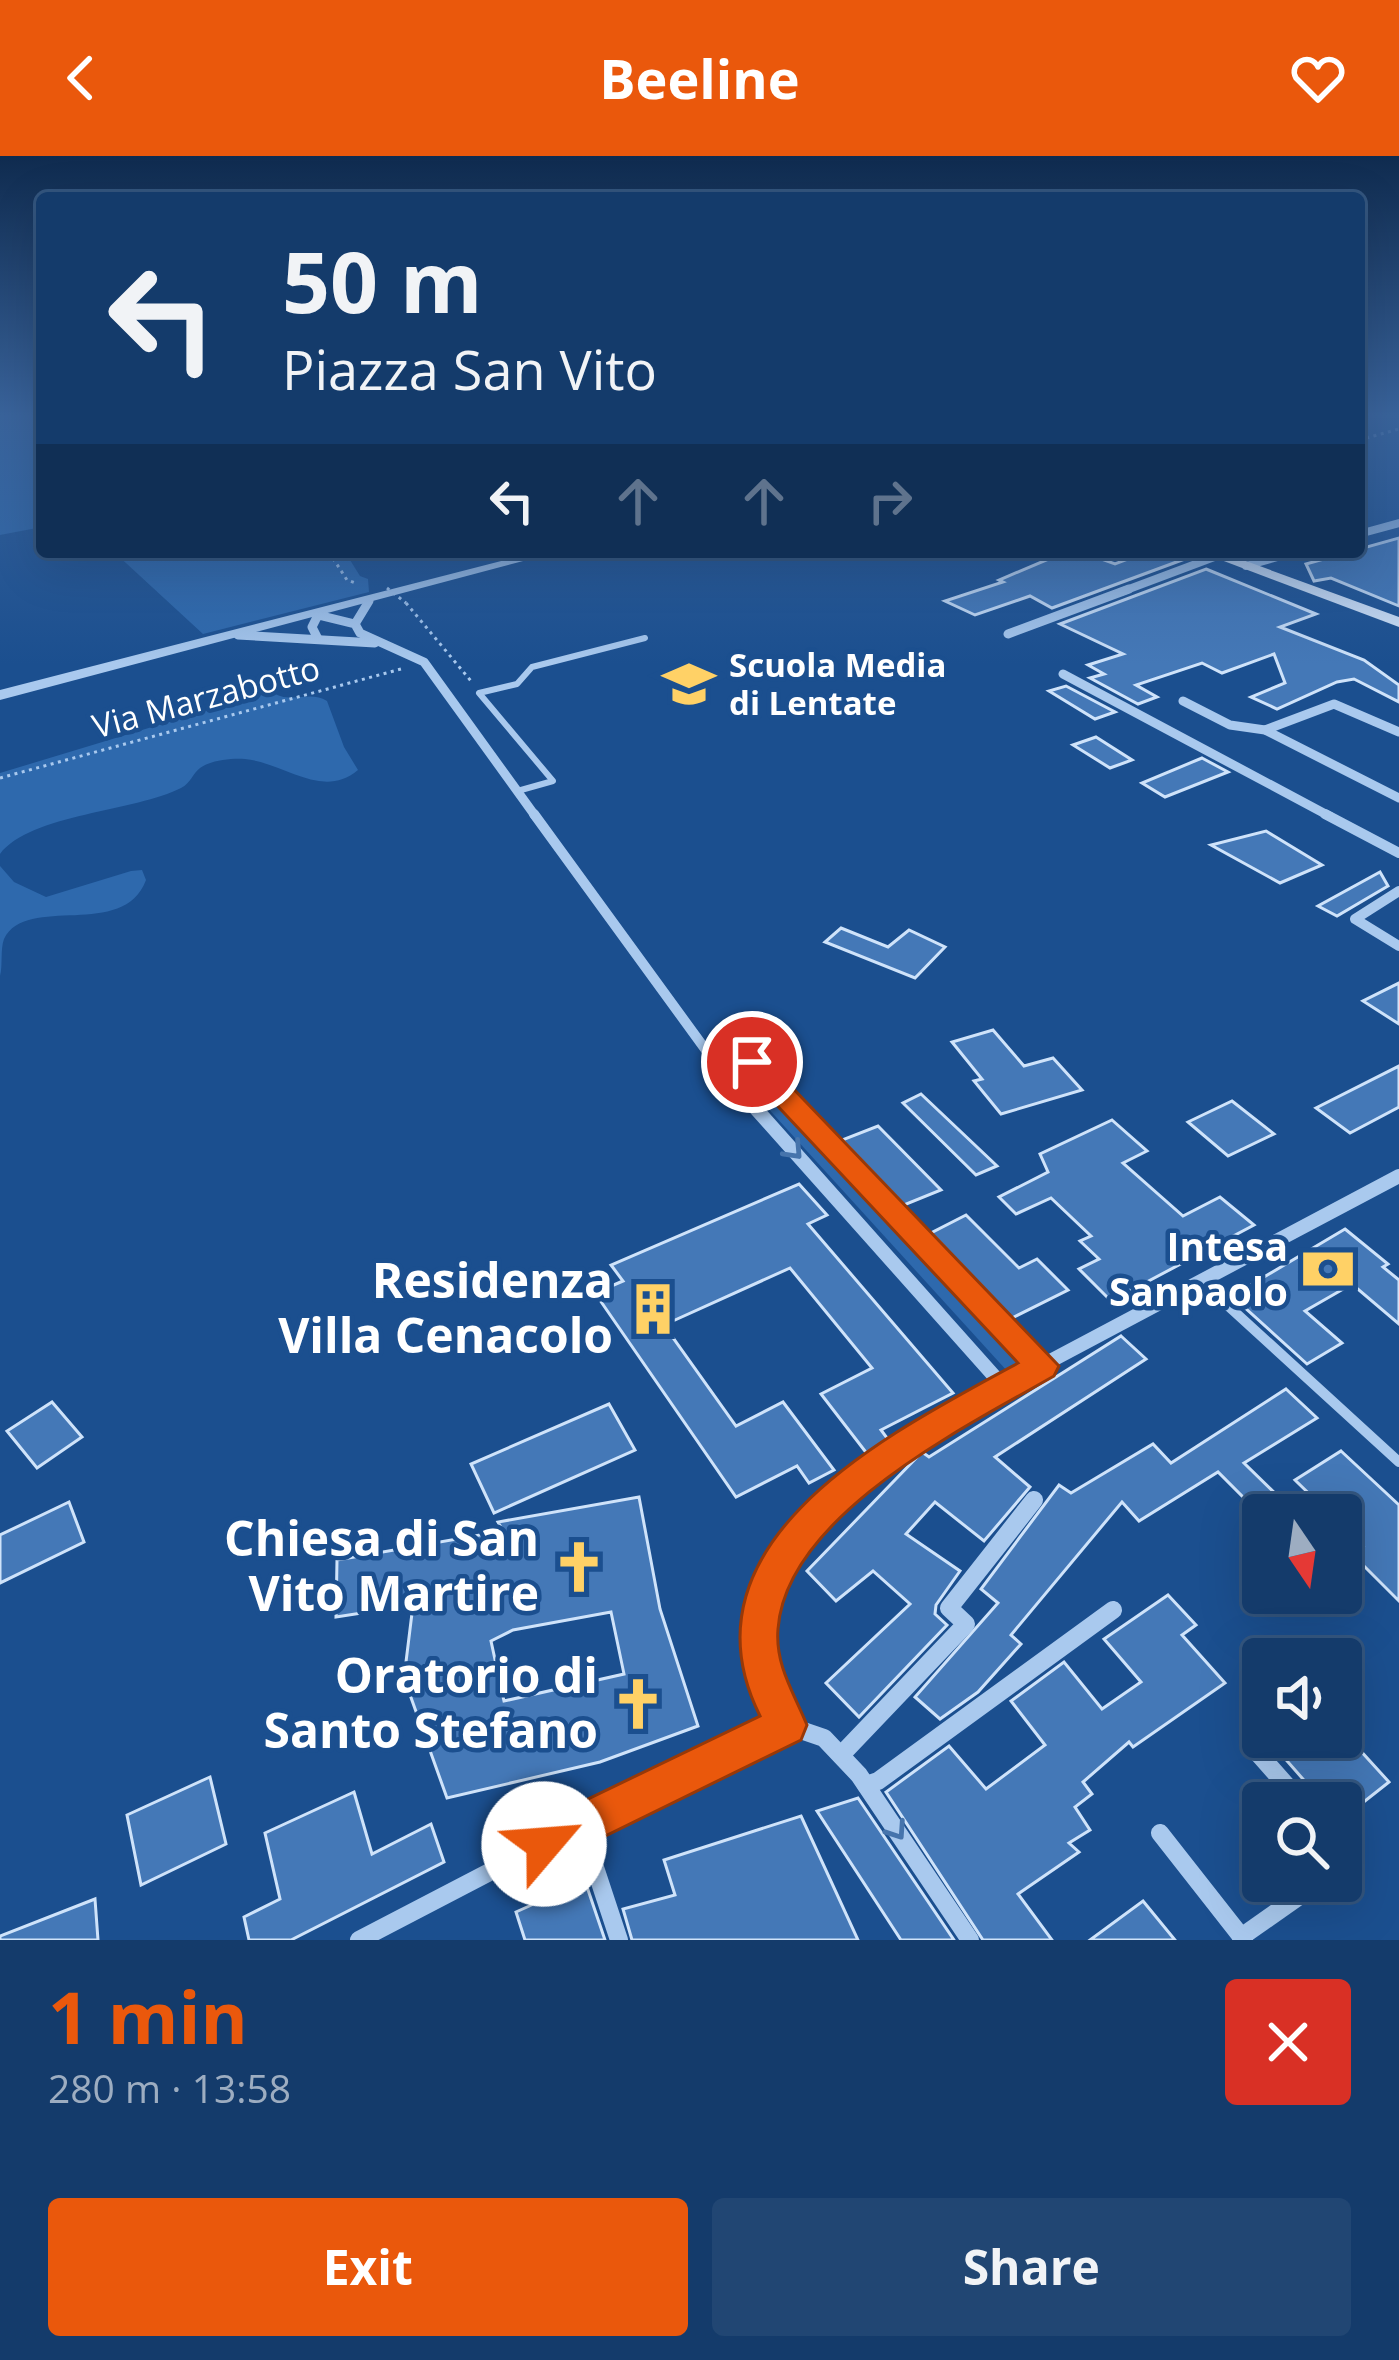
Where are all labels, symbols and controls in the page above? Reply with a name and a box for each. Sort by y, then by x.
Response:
text: Beeline [599,41,800,115]
icon: back [48,45,114,111]
icon: heart [1285,45,1351,111]
text: 50 m [282,223,482,338]
icon: left [84,240,240,396]
text: Piazza San Vito [282,332,657,406]
icon: left [479,468,545,534]
icon: ahead [605,468,671,534]
icon: ahead [731,468,797,534]
icon: right [857,468,923,534]
place label: Scuola Media di Lentate [729,642,946,725]
street label: Via Marzabotto [87,645,325,748]
school or university icon: Scuola Media di Lentate [660,655,718,713]
pin [701,1011,803,1113]
icon: arrive [719,1029,785,1095]
one-way arrow [780,1137,802,1158]
place label: Intesa Sanpaolo [1109,1219,1288,1317]
bank icon: Intesa Sanpaolo [1299,1240,1357,1298]
place label: Residenza Villa Cenacolo [278,1247,613,1367]
building icon: Residenza Villa Cenacolo [624,1280,682,1338]
north arrow [1242,1494,1362,1614]
map controls [1242,1494,1362,1902]
place label: Chiesa di San Vito Martire [224,1505,539,1625]
church icon: Chiesa di San Vito Martire [550,1538,608,1596]
button: sound [1242,1638,1362,1758]
place label: Oratorio di Santo Stefano [264,1642,598,1762]
church icon: Oratorio di Santo Stefano [609,1675,667,1733]
position arrow [481,1781,607,1907]
button: search [1242,1782,1362,1902]
one-way arrow [883,1818,905,1840]
text: 1 min [48,1967,248,2065]
button: close [1225,1979,1351,2105]
text: 280 m · 13:58 [48,2061,291,2114]
button: Exit [48,2198,688,2336]
button: Share [712,2198,1351,2336]

